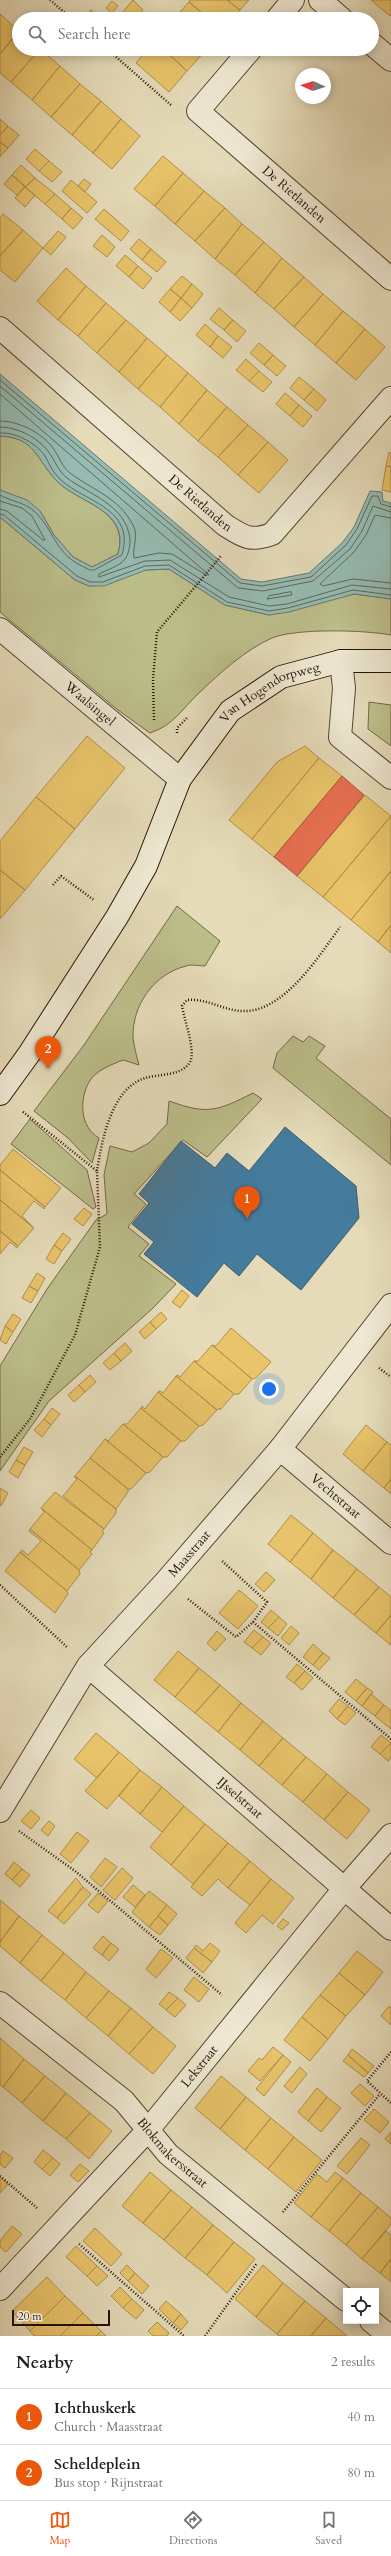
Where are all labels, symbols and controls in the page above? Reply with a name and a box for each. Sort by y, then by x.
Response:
search box [12,12,379,56]
icon: search [26,23,48,45]
text: Search here [58,24,131,44]
north arrow [295,68,331,104]
street label: De Rietlanden [258,162,330,228]
street label: De Rietlanden [164,470,236,537]
street label: Van Hogendorpweg [215,658,323,727]
street label: Waalsingel [60,677,120,731]
pin: 2 [35,1036,61,1069]
pin: 1 [234,1186,260,1219]
your location [259,1379,279,1399]
street label: Vechtstraat [307,1470,365,1523]
street label: Maasstraat [164,1526,215,1581]
street label: IJsselstraat [213,1773,267,1823]
street label: Lekstraat [177,2042,222,2091]
street label: Blokmakersstraat [133,2114,211,2192]
map controls [343,2288,379,2324]
button: locate [343,2288,379,2324]
scale bar [12,2308,110,2327]
text: 20 m [18,2309,42,2324]
text: Nearby [16,2351,73,2374]
text: 2 results [331,2353,375,2371]
text: Ichthuskerk [54,2398,136,2418]
text: 1 [26,2408,32,2426]
text: 40 m [347,2408,375,2426]
text: Church · Maasstraat [54,2418,163,2436]
text: Scheldeplein [54,2454,141,2474]
text: 2 [26,2464,32,2482]
text: 80 m [347,2464,375,2482]
text: Bus stop · Rijnstraat [54,2474,163,2492]
tab: Map [49,2509,71,2548]
tab: Directions [169,2509,217,2548]
tab: Saved [315,2509,342,2548]

